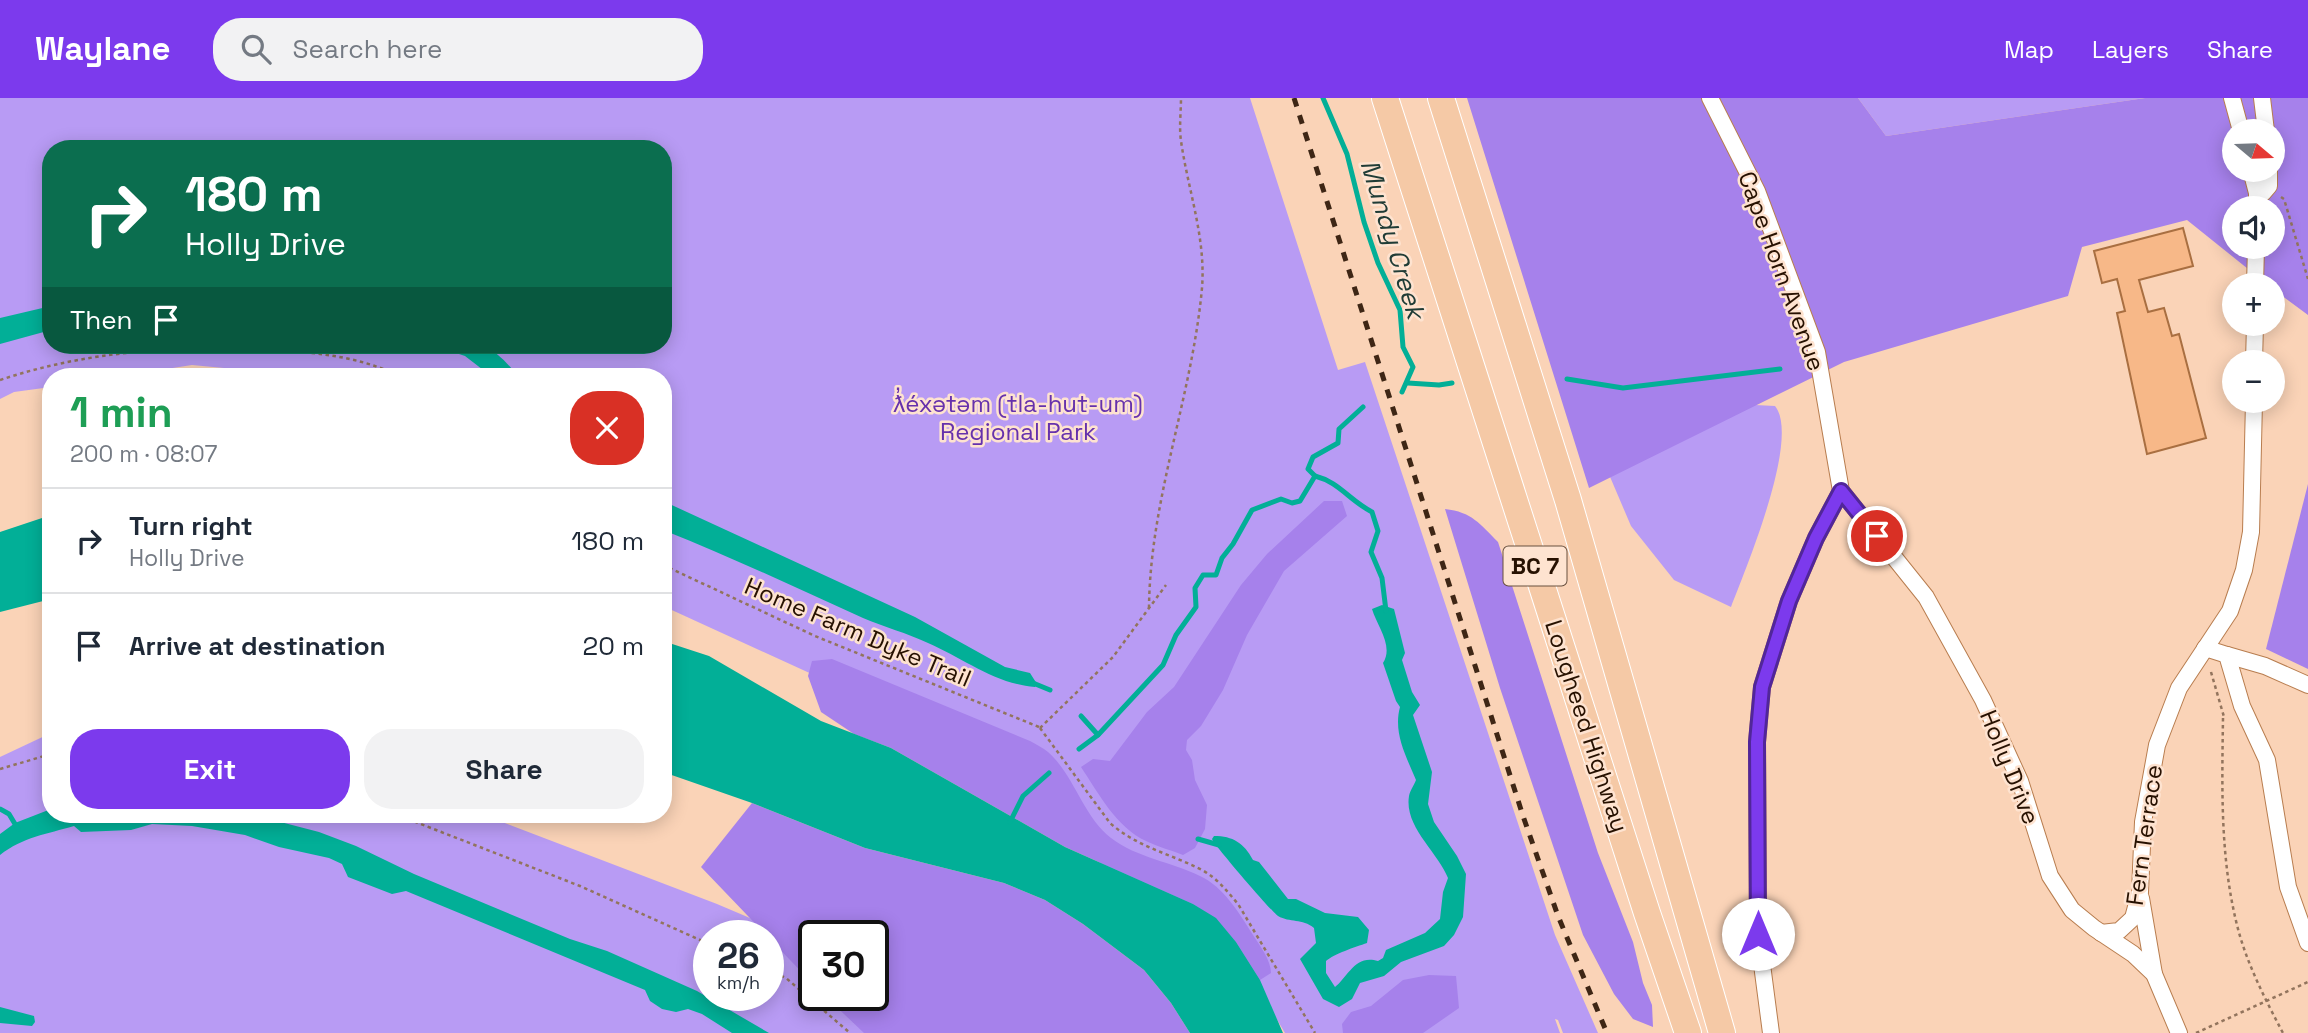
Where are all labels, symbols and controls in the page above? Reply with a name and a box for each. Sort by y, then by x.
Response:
search box [213,18,703,81]
text: Waylane [35,28,171,70]
icon: search [237,30,275,68]
text: Search here [293,32,442,66]
text: Map [2004,34,2054,65]
text: Layers [2092,34,2169,65]
text: Share [2207,34,2273,65]
north arrow [2222,119,2286,182]
map controls [2222,119,2285,413]
water label: Mundy Creek [1353,155,1434,325]
text: 180 m [185,163,323,225]
street label: Cape Horn Avenue [1732,167,1832,375]
icon: right [70,168,161,259]
button: sound [2222,196,2285,259]
text: Holly Drive [185,224,346,264]
button: + [2222,273,2285,336]
icon: arrive [147,301,185,339]
text: Then [70,303,133,337]
button: − [2222,350,2285,413]
text: 1 min [70,386,173,439]
park label: ƛ̓éxətəm (tla-hut-um) Regional Park [893,387,1143,447]
button: close [570,391,644,465]
text: 200 m · 08:07 [70,439,217,469]
pin [1847,506,1907,566]
text: Turn right [129,509,253,543]
icon: arrive [1858,517,1896,555]
icon: right [70,522,108,560]
text: 180 m [571,524,644,558]
text: Holly Drive [129,543,245,573]
road number: BC 7 [1504,546,1566,586]
street label: Home Farm Dyke Trail [740,570,976,694]
street label: Lougheed Highway [1538,616,1636,836]
icon: arrive [70,627,108,665]
text: Arrive at destination [129,629,386,663]
text: 20 m [583,629,644,663]
street label: Holly Drive [1973,705,2047,829]
button: Exit [70,729,350,809]
button: Share [364,729,644,809]
street label: Fern Terrace [2119,763,2169,907]
position arrow [1721,897,1795,971]
speed limit sign: 30 [798,920,889,1011]
text: 26 [717,934,760,978]
text: km/h [717,971,760,994]

